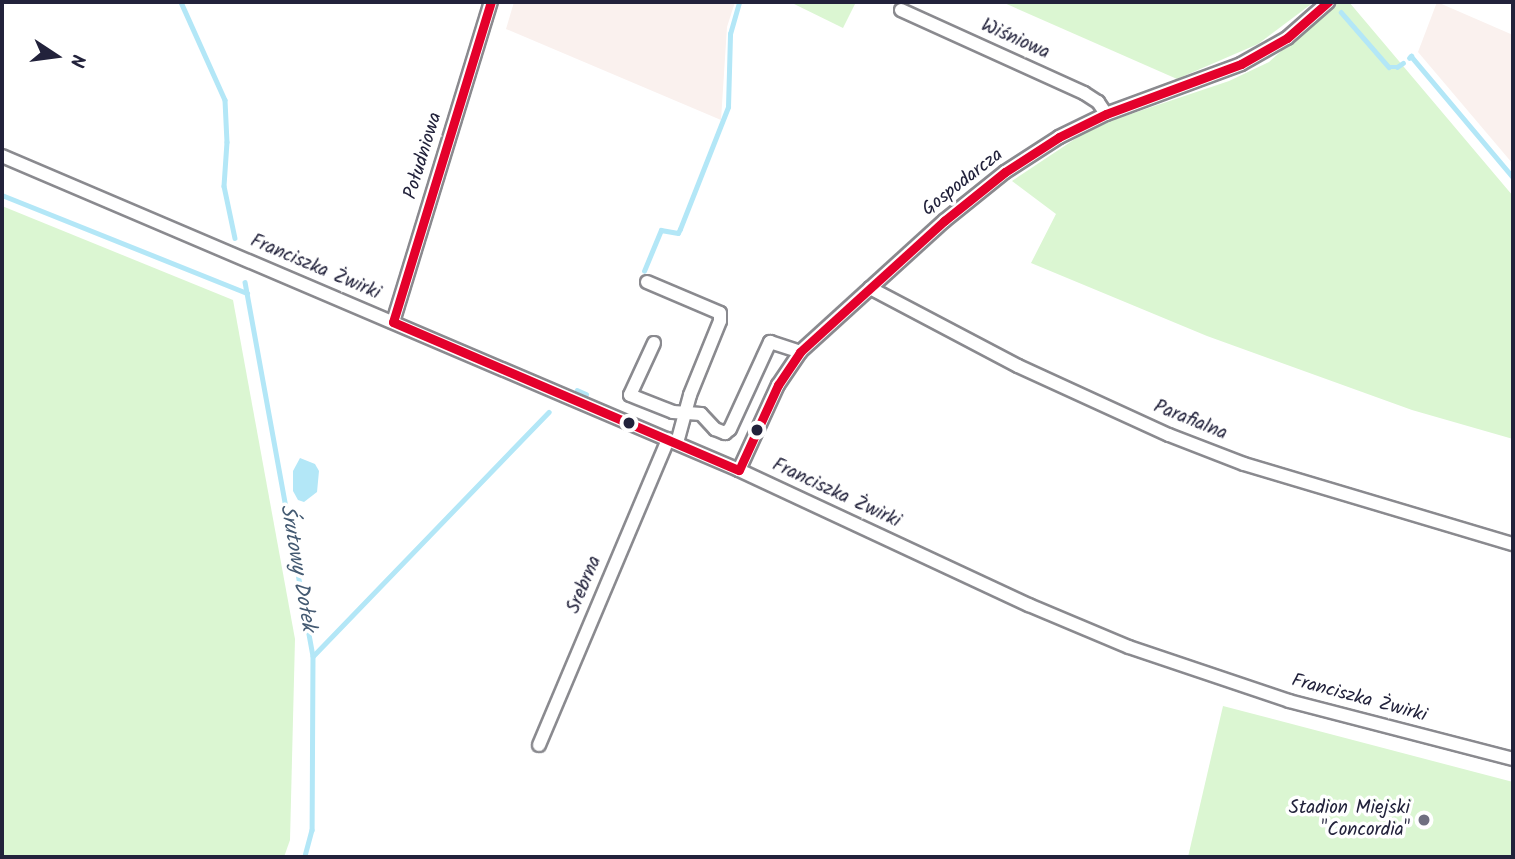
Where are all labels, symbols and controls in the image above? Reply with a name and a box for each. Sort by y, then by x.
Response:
street label: Wiśniowa [977,15,1053,65]
north arrow [21,21,91,91]
text: N [60,52,92,70]
street label: Południowa [400,110,448,202]
street label: Gospodarcza [918,144,1008,222]
street label: Franciszka Żwirki [247,230,383,306]
street label: Parafialna [1150,396,1230,446]
unlabelled marker [622,416,636,430]
unlabelled marker [750,423,764,437]
street label: Franciszka Żwirki [768,454,904,534]
water label: Śrutowy Dołek [273,503,321,633]
street label: Srebrna [563,553,607,617]
street label: Franciszka Żwirki [1289,670,1429,728]
place label: Stadion Miejski "Concordia" [1289,798,1410,842]
marker: Stadion Miejski "Concordia" [1416,812,1432,828]

